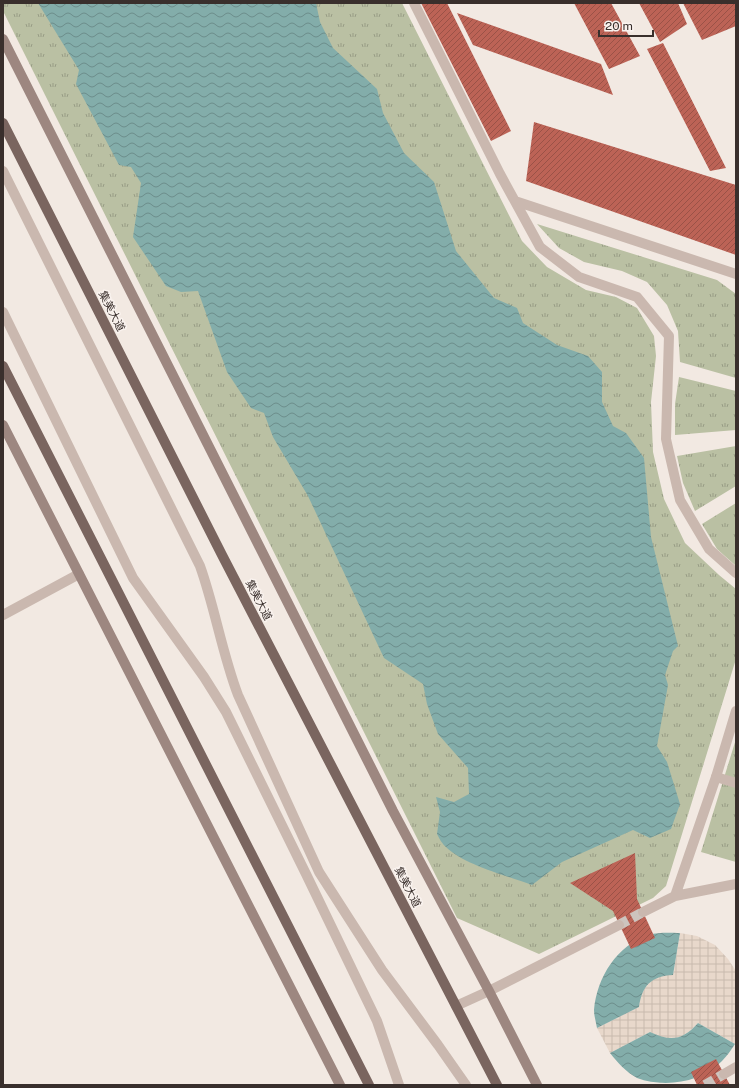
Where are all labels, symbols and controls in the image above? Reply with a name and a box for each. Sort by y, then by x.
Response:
scale bar [599,12,653,38]
text: 20 m [605,19,633,33]
street label: 集美大道 [97,289,127,333]
street label: 集美大道 [244,578,274,622]
street label: 集美大道 [393,865,423,909]

